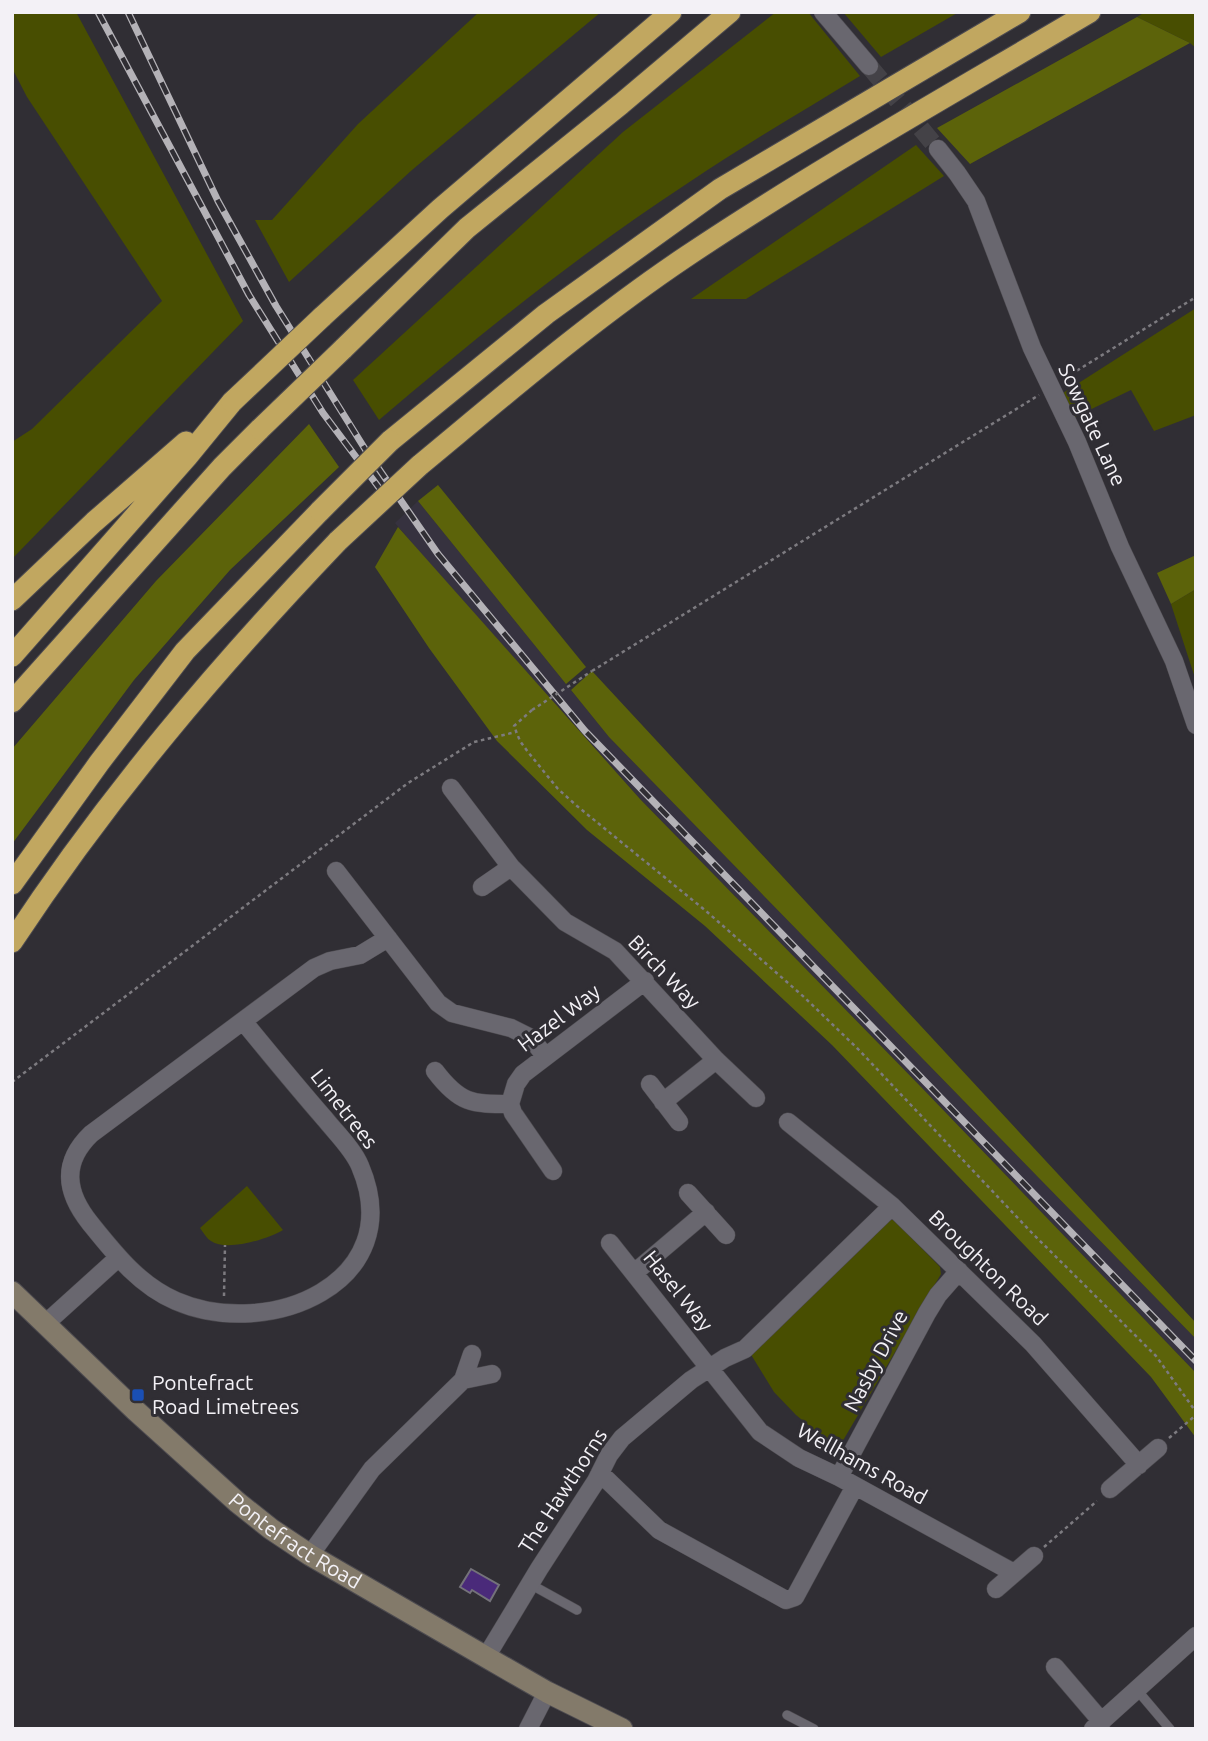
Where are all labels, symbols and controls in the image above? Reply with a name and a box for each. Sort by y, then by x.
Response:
street label: Sowgate Lane [1054,360,1132,490]
street label: Birch Way [624,930,706,1013]
street label: Hazel Way [513,979,604,1056]
street label: Limetrees [306,1064,383,1153]
street label: Broughton Road [924,1205,1053,1330]
street label: Hasel Way [639,1245,718,1335]
street label: Nasby Drive [838,1306,912,1415]
place label: Pontefract Road Limetrees [152,1370,299,1418]
marker: Pontefract Road Limetrees [130,1387,146,1403]
street label: Wellhams Road [793,1417,932,1509]
street label: The Hawthorns [513,1424,611,1557]
street label: Pontefract Road [224,1488,366,1593]

